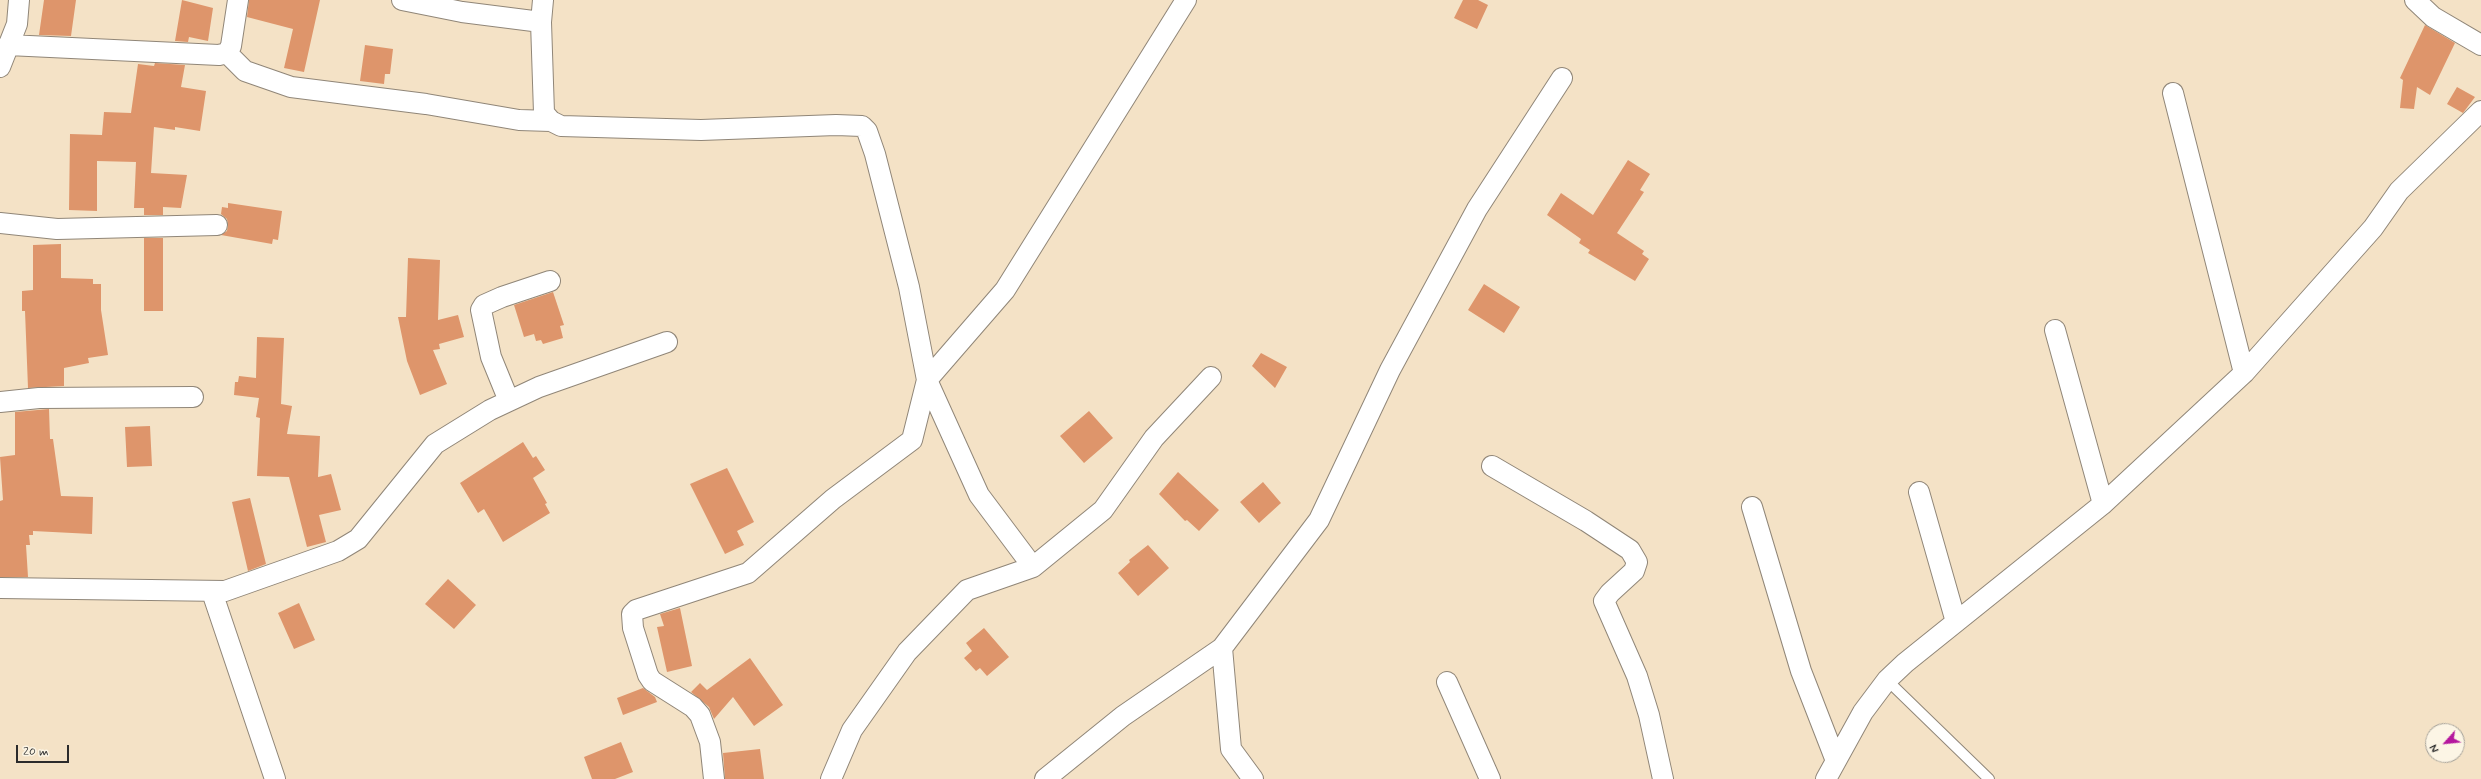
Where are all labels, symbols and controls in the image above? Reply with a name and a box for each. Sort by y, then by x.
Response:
north arrow [2425,723,2465,763]
scale bar [18,737,71,763]
text: N [2427,742,2443,754]
text: 20 m [23,744,49,760]

